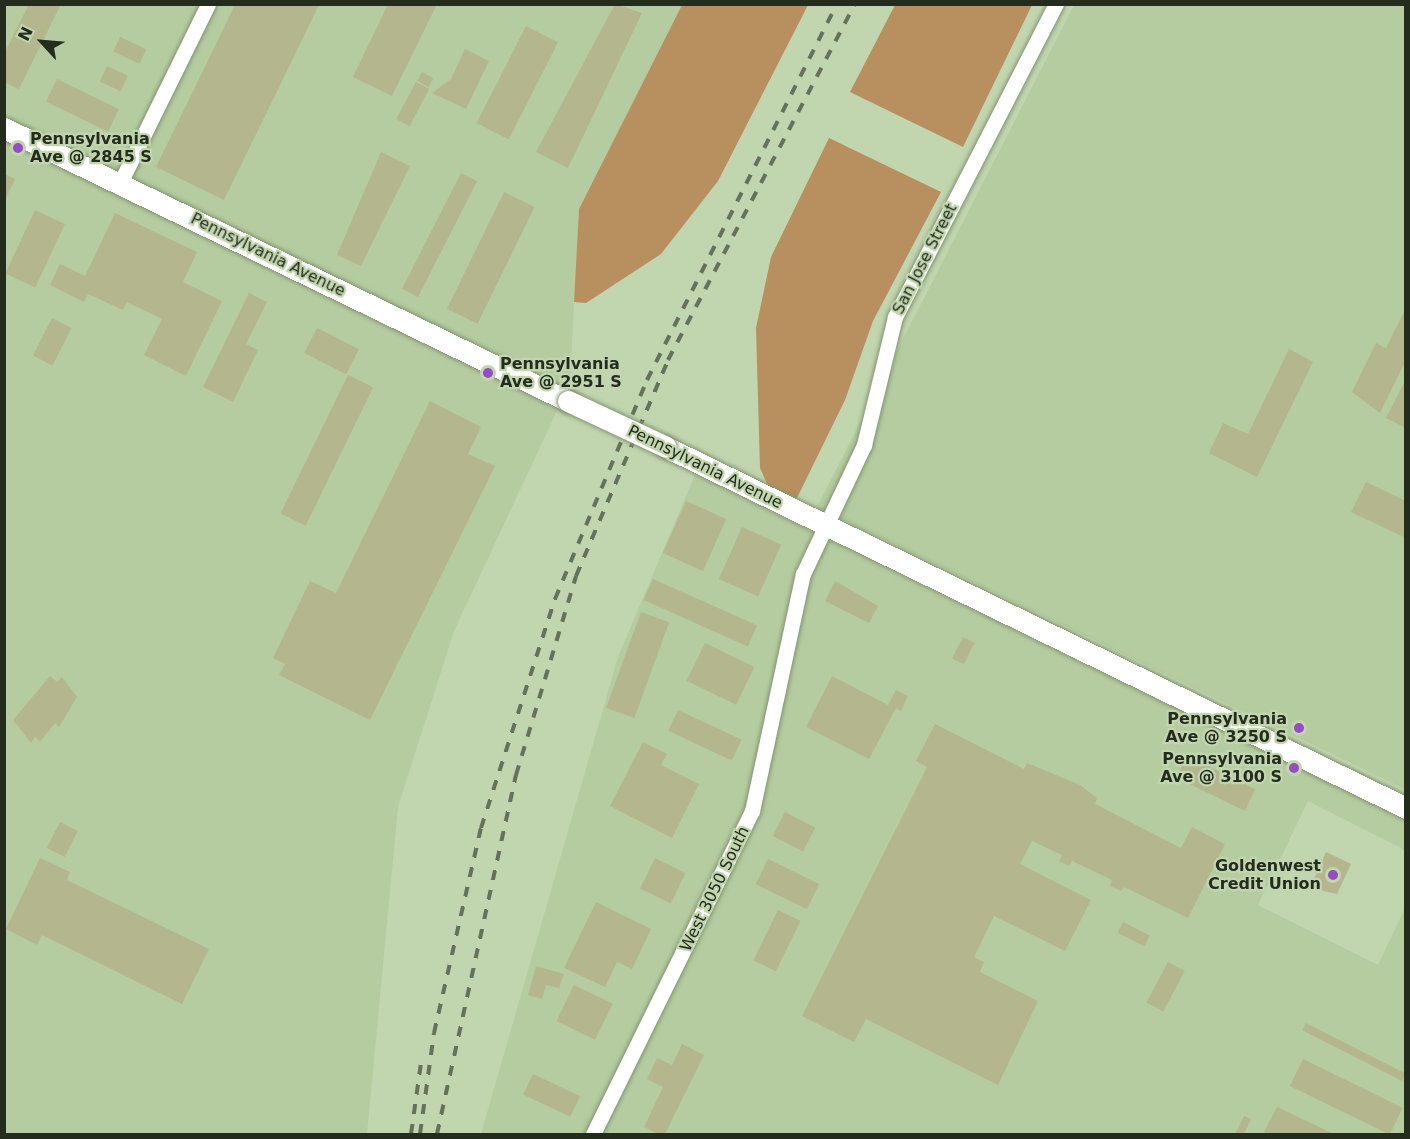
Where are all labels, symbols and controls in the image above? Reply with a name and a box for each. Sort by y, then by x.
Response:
north arrow [12,12,72,72]
text: N [14,24,37,44]
place label: Pennsylvania Ave @ 2845 S [30,129,152,167]
marker: Pennsylvania Ave @ 2845 S [11,141,25,155]
street label: San Jose Street [889,200,961,318]
street label: Pennsylvania Avenue [188,209,348,301]
place label: Pennsylvania Ave @ 2951 S [500,354,622,392]
marker: Pennsylvania Ave @ 2951 S [481,366,495,380]
street label: Pennsylvania Avenue [625,421,785,513]
place label: Pennsylvania Ave @ 3250 S [1165,709,1287,747]
marker: Pennsylvania Ave @ 3250 S [1292,721,1306,735]
place label: Pennsylvania Ave @ 3100 S [1160,749,1282,787]
marker: Pennsylvania Ave @ 3100 S [1287,761,1301,775]
street label: West 3050 South [676,823,754,955]
place label: Goldenwest Credit Union [1208,856,1321,894]
marker: Goldenwest Credit Union [1326,868,1340,882]

